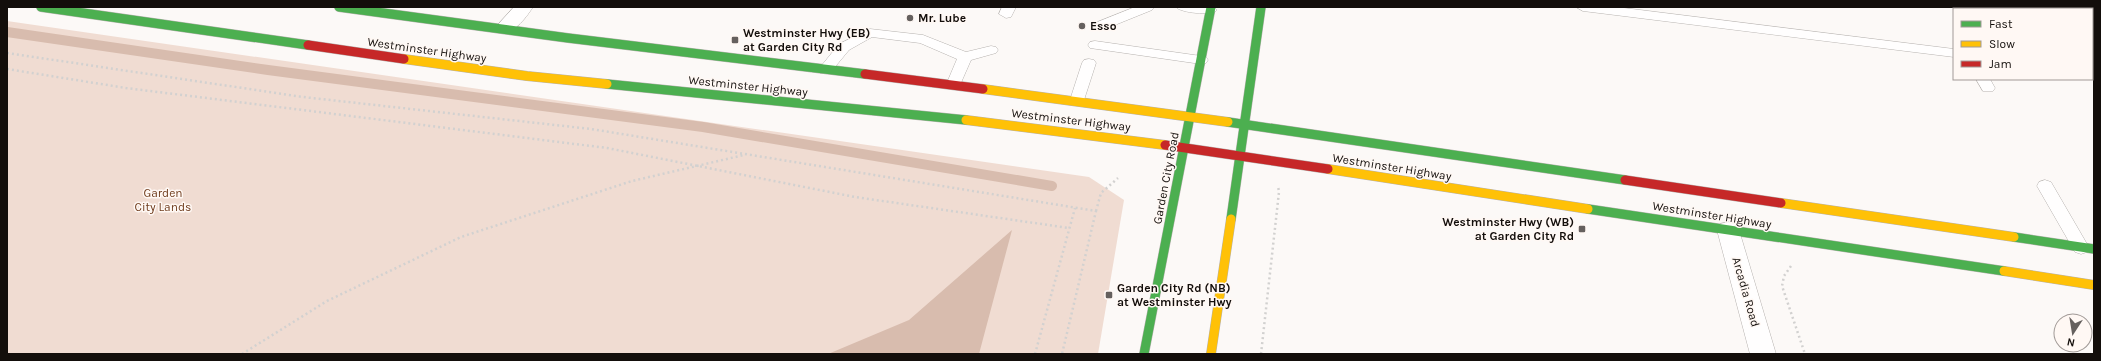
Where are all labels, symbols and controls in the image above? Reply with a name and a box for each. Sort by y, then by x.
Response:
legend [1953,8,2093,80]
place label: Mr. Lube [918,11,966,25]
marker: Mr. Lube [905,13,915,23]
text: Fast [1989,17,2013,31]
place label: Esso [1090,19,1117,33]
marker: Esso [1077,21,1087,31]
place label: Westminster Hwy (EB) at Garden City Rd [743,26,870,54]
street label: Westminster Highway [367,35,488,65]
marker: Westminster Hwy (EB) at Garden City Rd [730,35,740,45]
text: Slow [1989,37,2015,51]
text: Jam [1989,57,2012,71]
street label: Westminster Highway [688,73,809,99]
street label: Westminster Highway [1011,106,1132,134]
street label: Garden City Road [1150,131,1182,225]
street label: Westminster Highway [1332,151,1453,183]
park label: Garden City Lands [135,186,191,214]
street label: Westminster Highway [1652,199,1773,231]
place label: Westminster Hwy (WB) at Garden City Rd [1442,215,1574,243]
marker: Westminster Hwy (WB) at Garden City Rd [1577,224,1587,234]
street label: Arcadia Road [1729,256,1763,328]
place label: Garden City Rd (NB) at Westminster Hwy [1117,281,1232,309]
marker: Garden City Rd (NB) at Westminster Hwy [1104,290,1114,300]
north arrow [2053,313,2093,353]
text: N [2066,335,2076,349]

